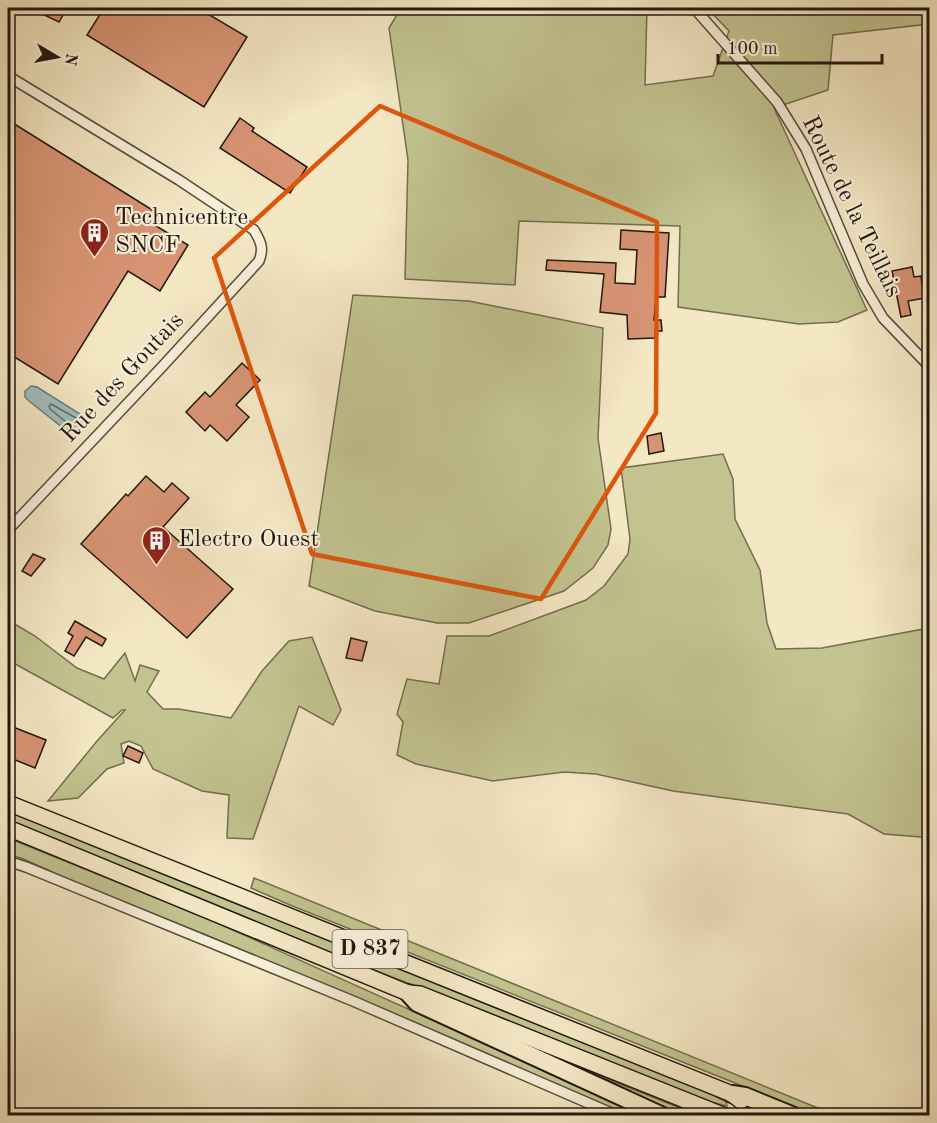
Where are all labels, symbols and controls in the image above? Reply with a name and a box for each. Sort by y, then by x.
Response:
north arrow [27,27,87,87]
scale bar [718,27,882,65]
text: 100 m [727,40,778,58]
text: N [61,52,79,67]
street label: Route de la Teillais [797,113,905,301]
place label: Technicentre SNCF [115,206,248,258]
building icon: Technicentre SNCF [78,216,110,258]
street label: Rue des Goutais [57,309,189,447]
building icon: Electro Ouest [141,524,173,566]
place label: Electro Ouest [178,528,319,552]
road number: D 837 [332,930,407,968]

